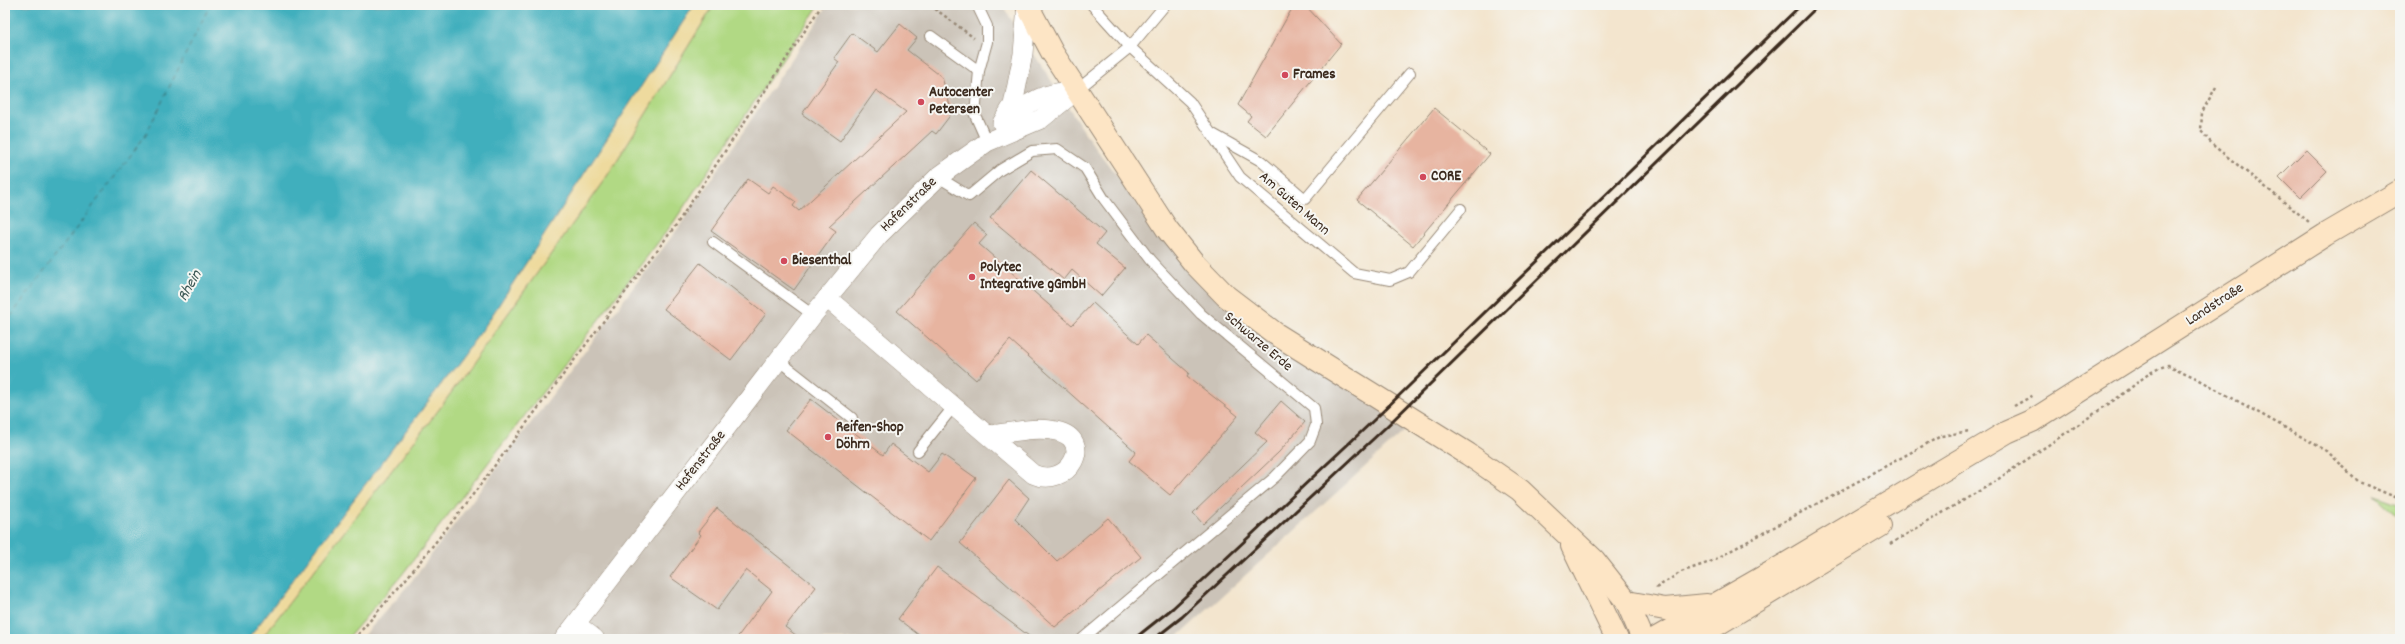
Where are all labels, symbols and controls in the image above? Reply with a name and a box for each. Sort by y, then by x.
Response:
place label: Frames [1293,64,1336,86]
marker: Frames [1280,70,1290,80]
place label: Autocenter Petersen [929,82,994,121]
marker: Autocenter Petersen [916,97,926,107]
place label: CORE [1431,166,1461,188]
street label: Am Guten Mann [1254,167,1335,241]
street label: Hafenstraße [876,172,943,238]
marker: CORE [1418,172,1428,182]
place label: Biesenthal [792,250,852,272]
marker: Biesenthal [779,256,789,266]
place label: Polytec Integrative gGmbH [980,257,1086,296]
water label: Rhein [172,266,208,306]
marker: Polytec Integrative gGmbH [967,272,977,282]
street label: Landstraße [2182,278,2249,332]
street label: Schwarze Erde [1219,307,1297,378]
place label: Reifen-Shop Döhrn [836,417,904,456]
street label: Hafenstraße [670,426,732,496]
marker: Reifen-Shop Döhrn [823,432,833,442]

